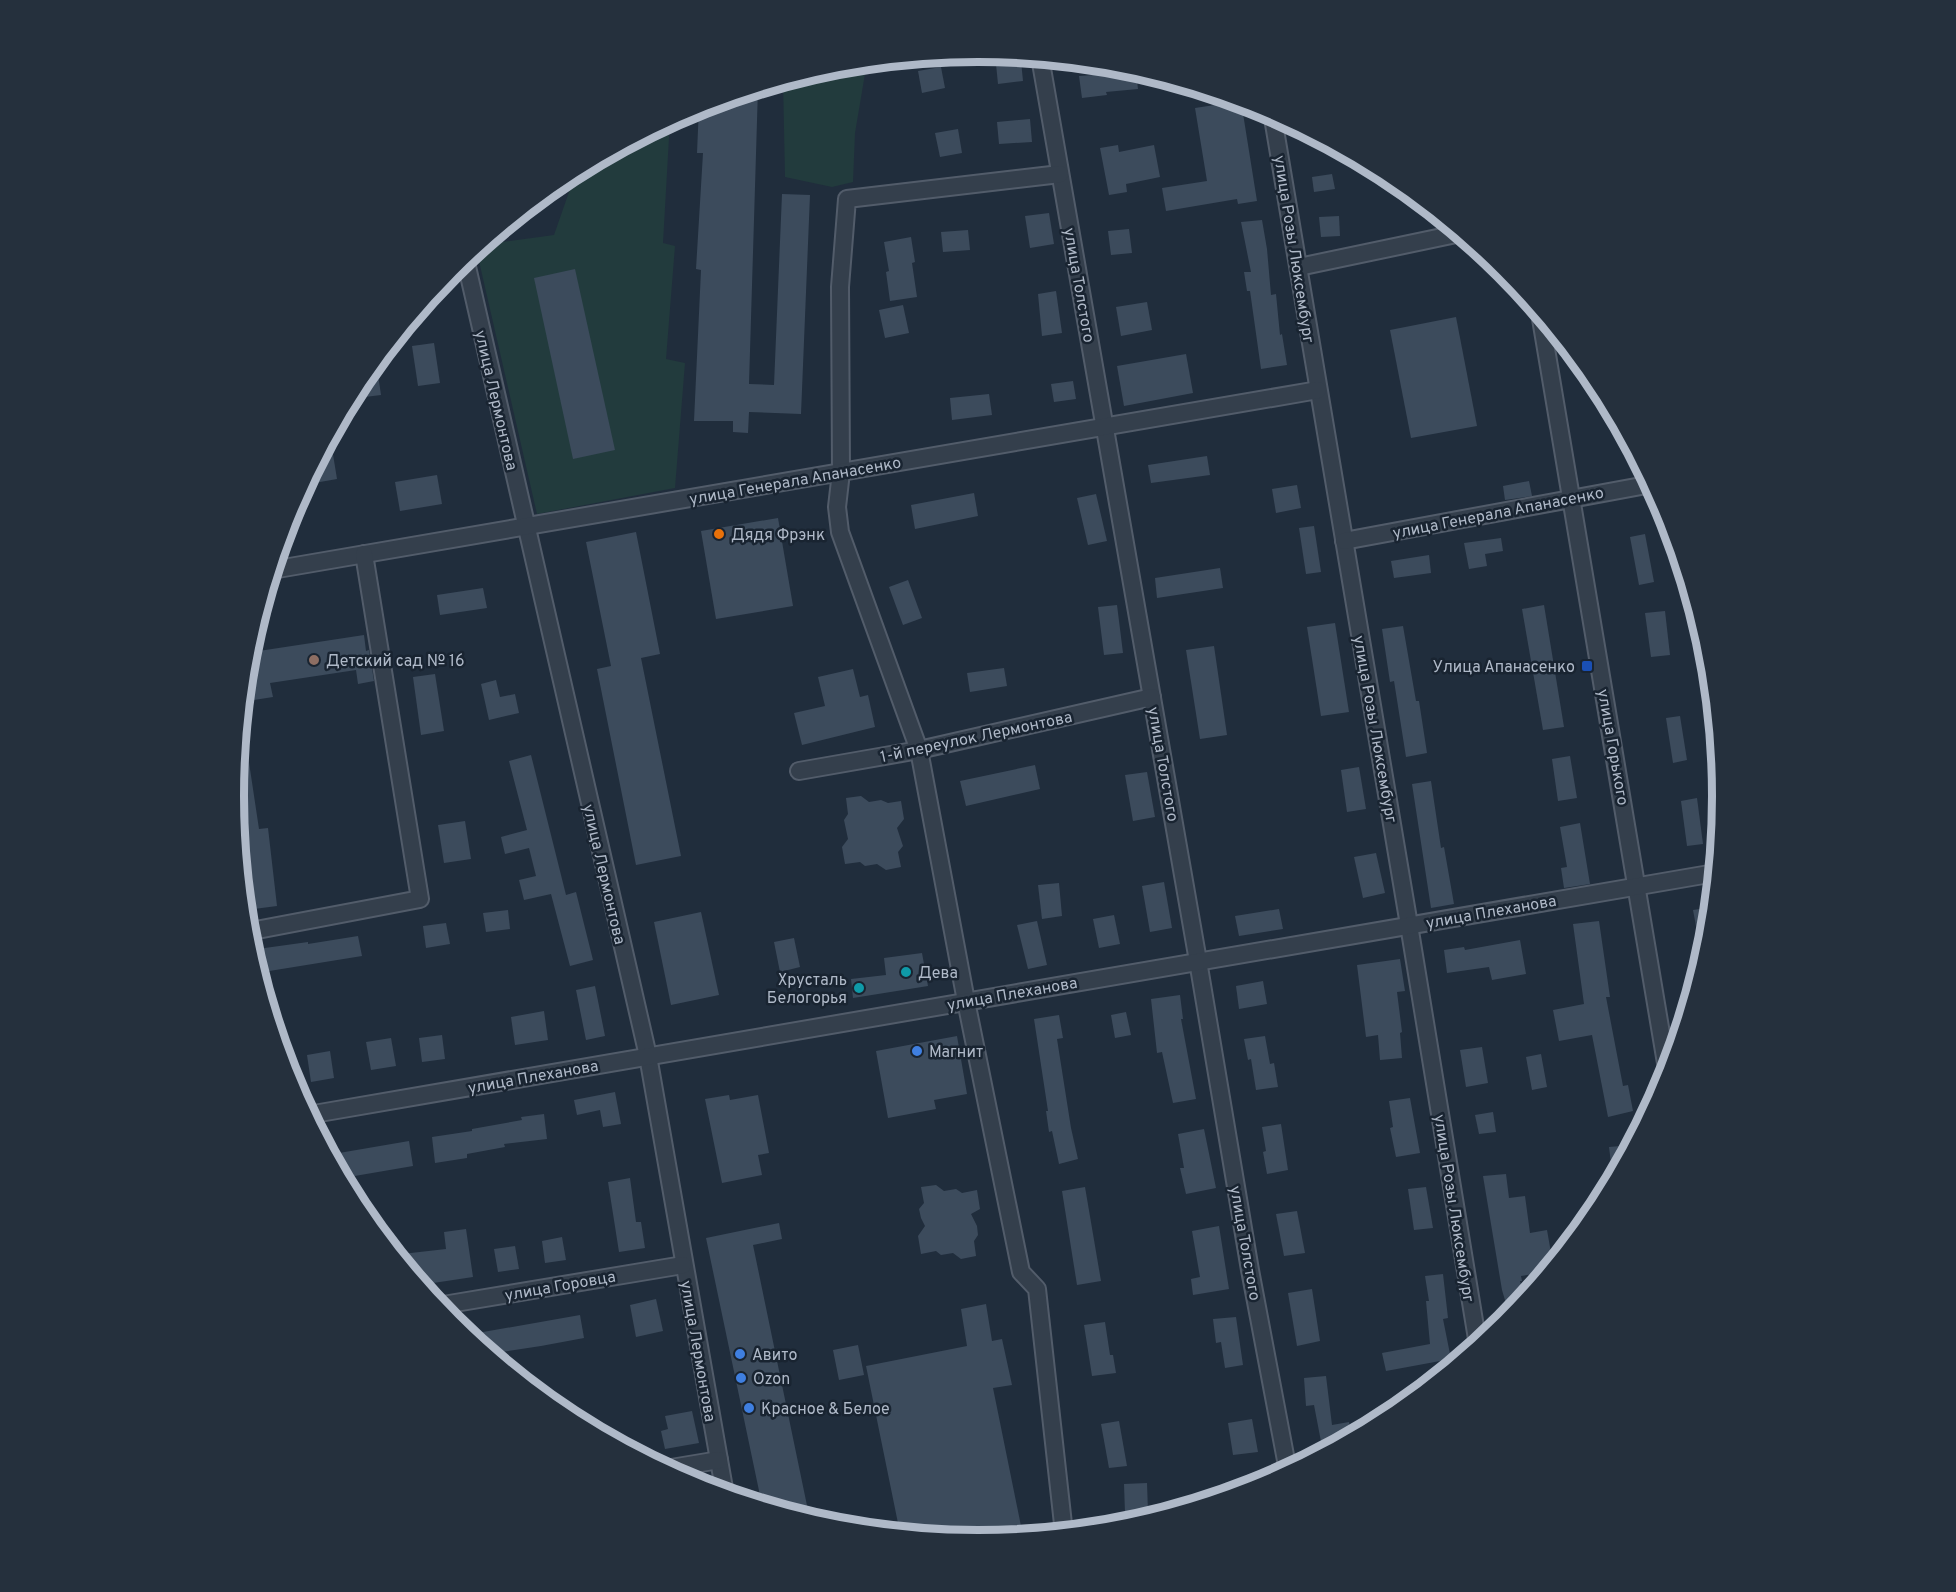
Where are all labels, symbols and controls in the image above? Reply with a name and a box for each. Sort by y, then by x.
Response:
street label: улица Розы Люксембург [1268,154,1318,345]
street label: улица Толстого [1058,226,1098,344]
street label: улица Лермонтова [469,328,521,473]
street label: улица Генерала Апанасенко [688,453,903,510]
street label: улица Генерала Апанасенко [1391,484,1606,544]
place label: Дядя Фрэнк [731,526,825,546]
marker: Дядя Фрэнк [712,527,726,541]
street label: улица Розы Люксембург [1348,634,1400,825]
place label: Детский сад № 16 [326,652,465,672]
marker: Детский сад № 16 [307,653,321,667]
place label: Улица Апанасенко [1432,658,1575,678]
marker: Улица Апанасенко [1580,659,1594,673]
street label: улица Горького [1592,688,1632,807]
street label: улица Толстого [1142,705,1182,823]
street label: 1-й переулок Лермонтова [879,708,1074,768]
street label: улица Лермонтова [577,802,629,947]
street label: улица Плеханова [1425,892,1558,934]
place label: Дева [918,964,958,984]
marker: Дева [899,965,913,979]
place label: Хрусталь Белогорья [767,971,847,1009]
street label: улица Плеханова [946,974,1079,1016]
marker: Хрусталь Белогорья [852,981,866,995]
place label: Магнит [929,1043,983,1063]
marker: Магнит [910,1044,924,1058]
street label: улица Плеханова [467,1057,600,1099]
street label: улица Розы Люксембург [1428,1113,1478,1304]
street label: улица Толстого [1224,1184,1264,1302]
street label: улица Горовца [503,1267,617,1307]
street label: улица Лермонтова [675,1279,719,1424]
place label: Авито [752,1346,798,1366]
marker: Авито [733,1347,747,1361]
place label: Ozon [753,1370,790,1390]
marker: Ozon [734,1371,748,1385]
place label: Красное & Белое [761,1400,890,1420]
marker: Красное & Белое [742,1401,756,1415]

